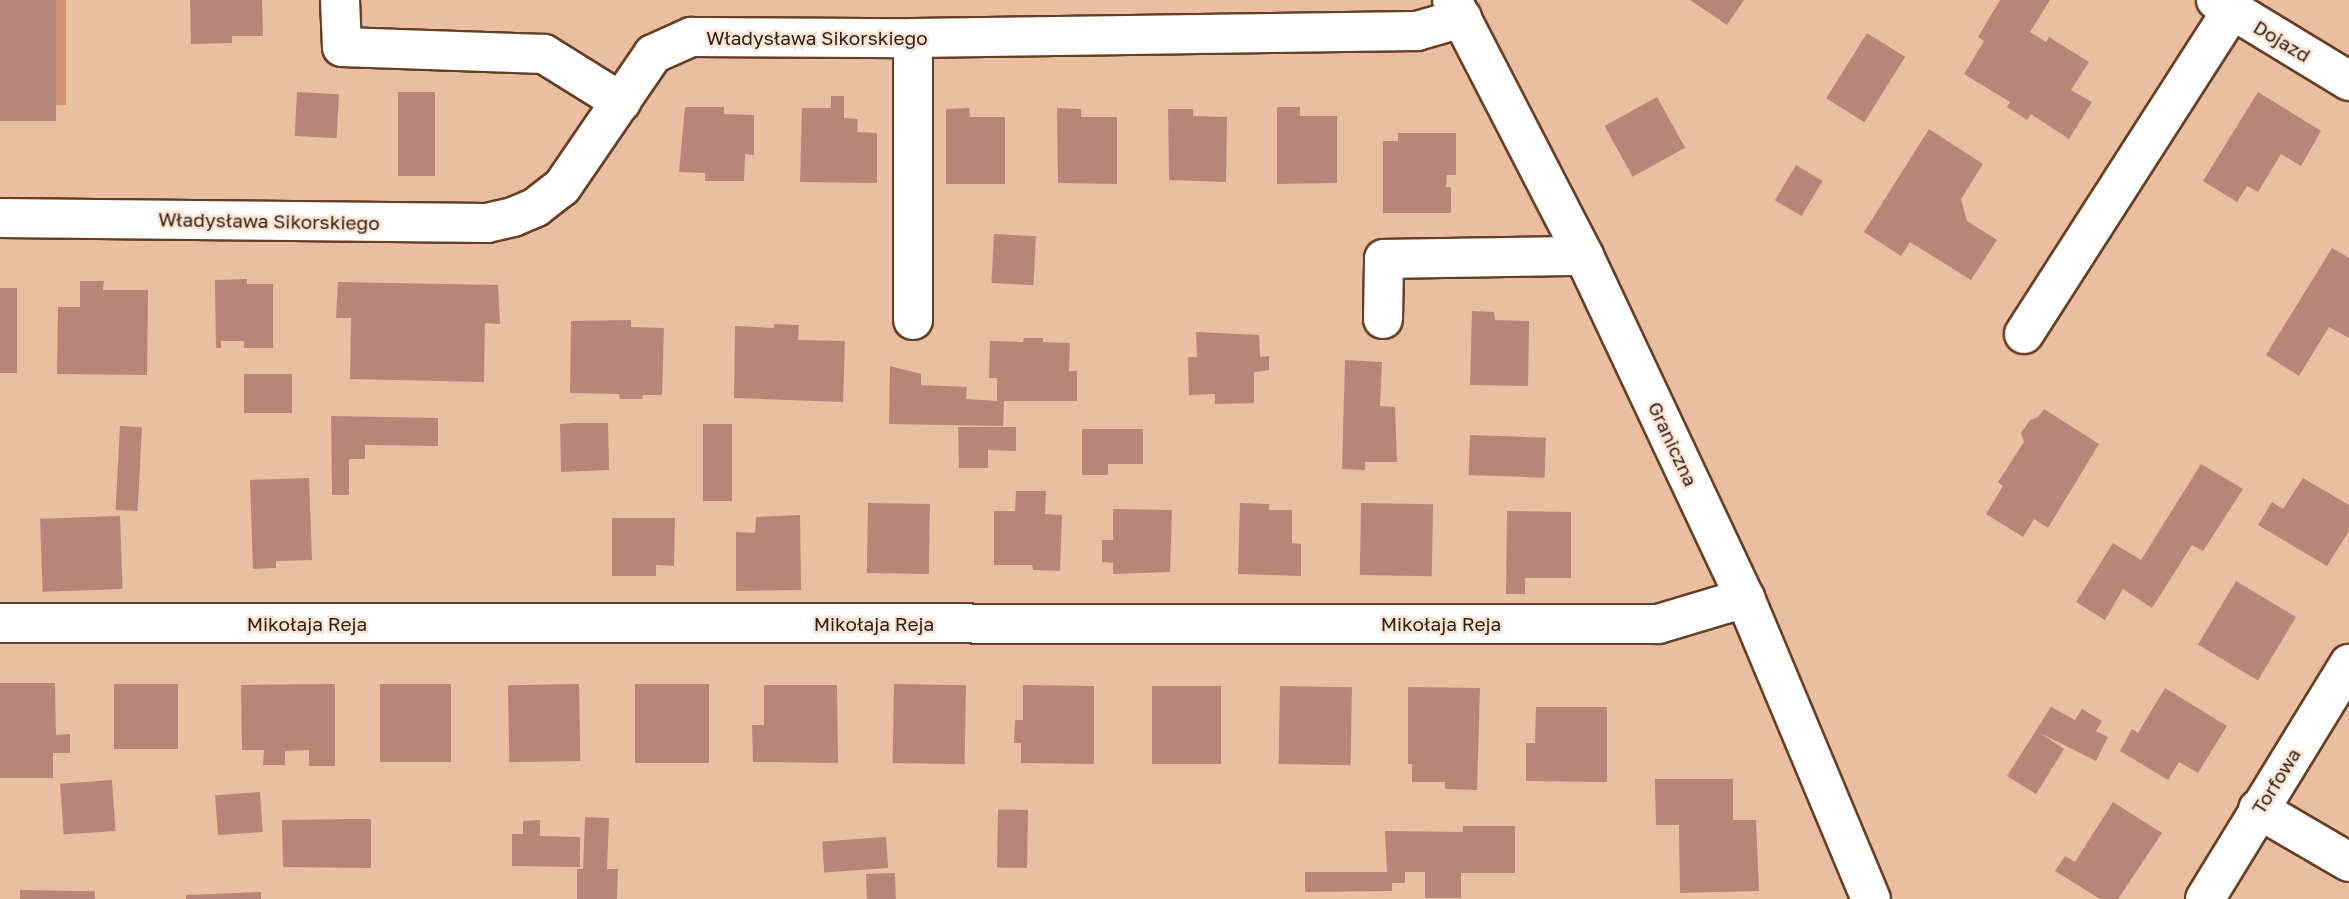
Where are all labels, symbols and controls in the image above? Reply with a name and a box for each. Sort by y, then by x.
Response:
street label: Dojazd [2250,15,2314,67]
street label: Władysława Sikorskiego [706,27,928,49]
street label: Władysława Sikorskiego [158,208,380,234]
street label: Graniczna [1644,398,1702,490]
street label: Mikołaja Reja [247,613,367,635]
street label: Mikołaja Reja [814,613,934,635]
street label: Mikołaja Reja [1381,613,1501,635]
street label: Torfowa [2247,744,2305,818]

